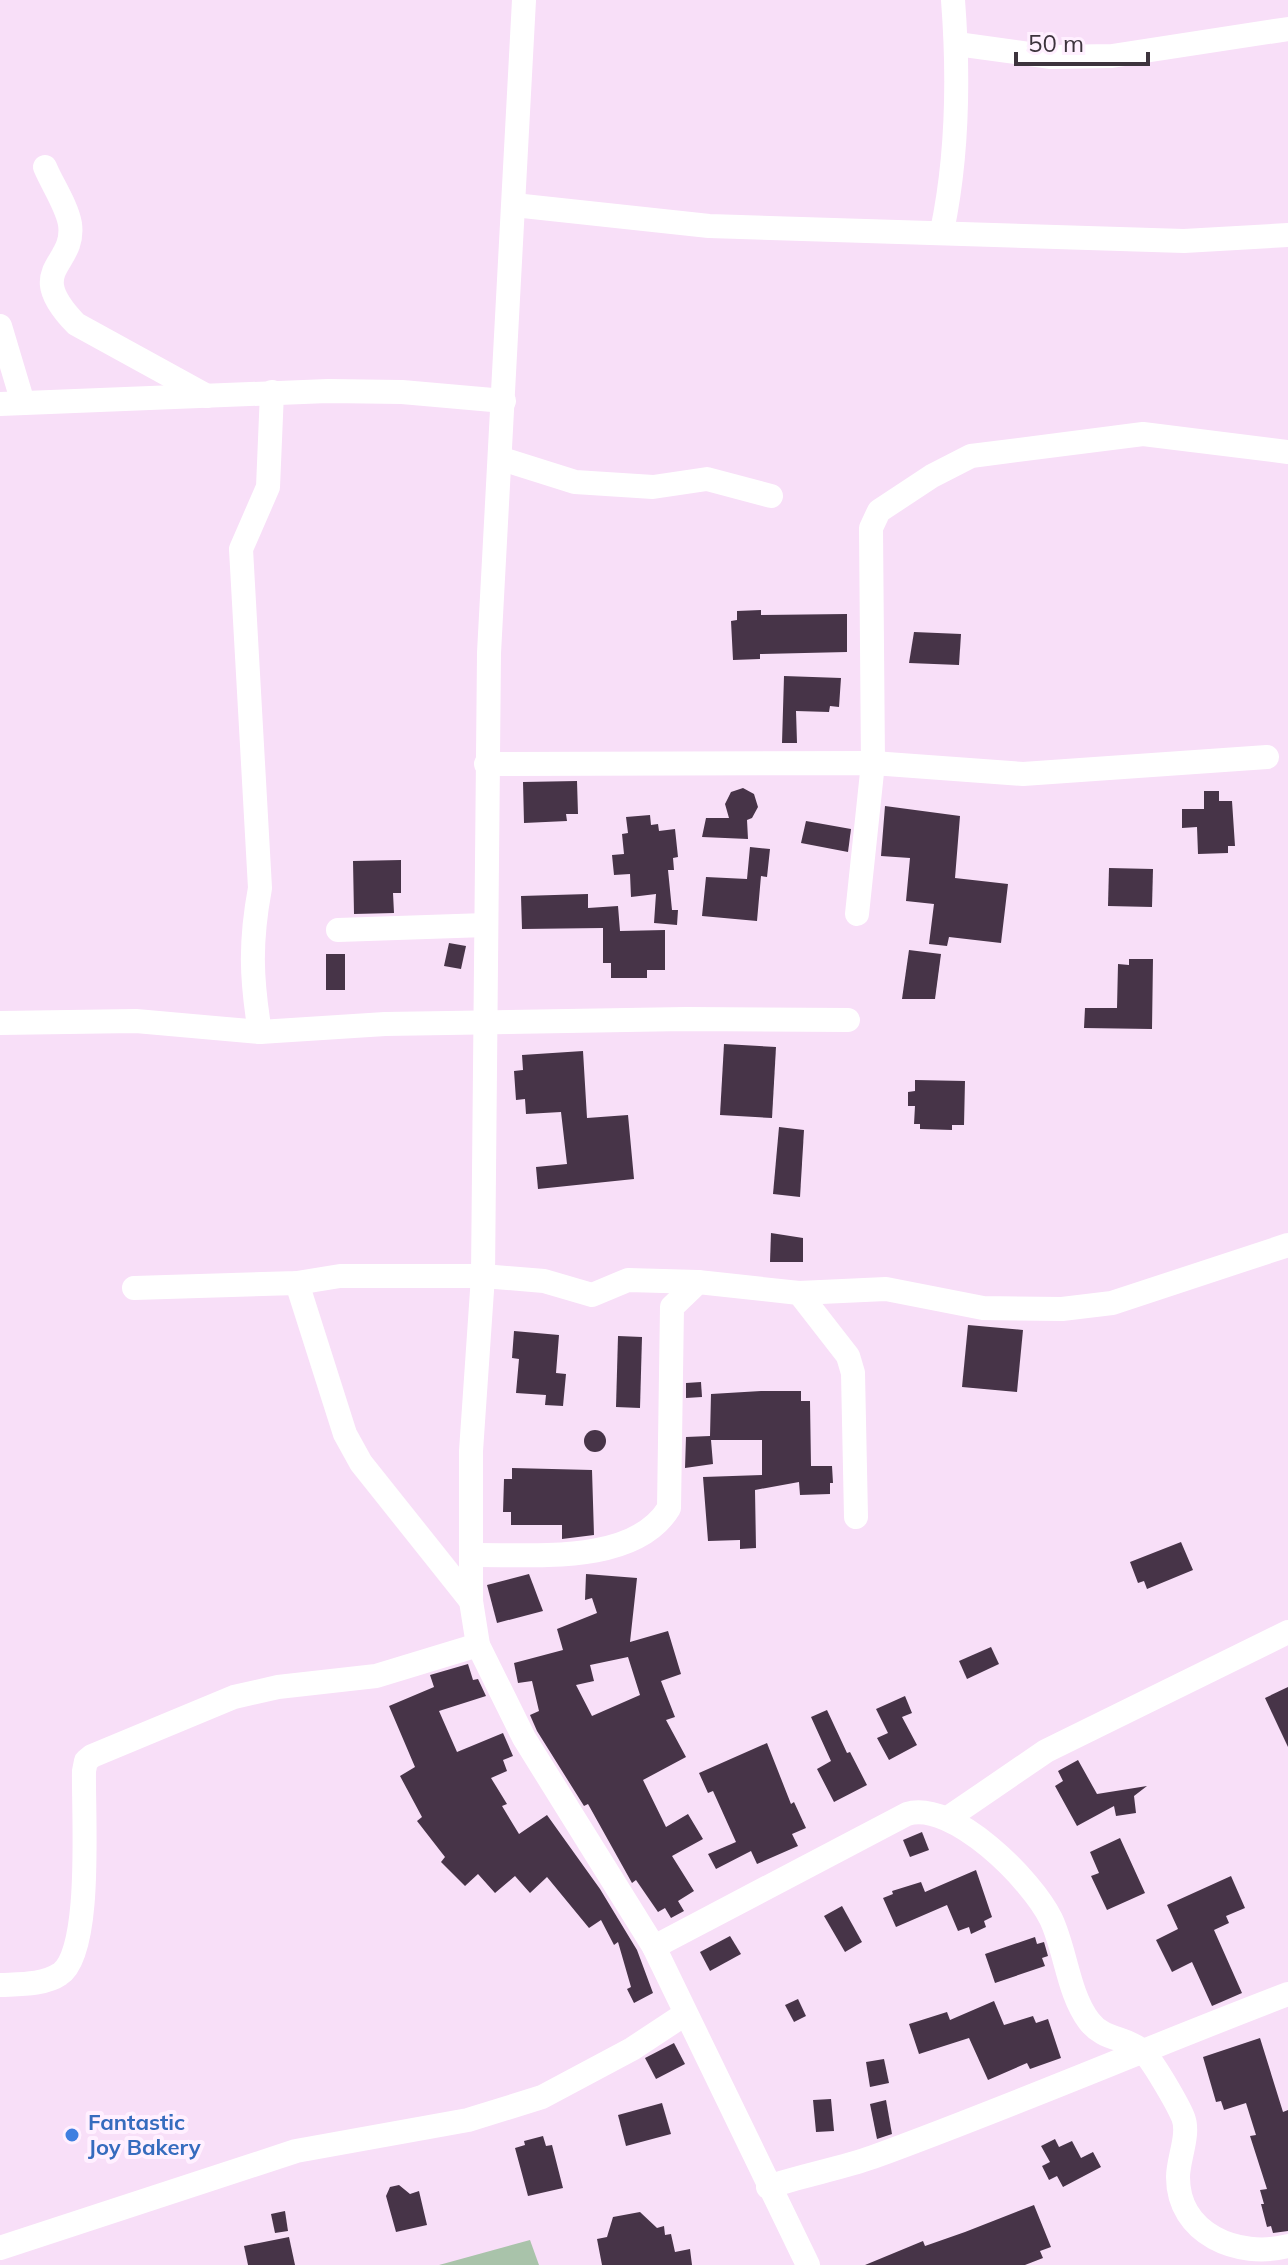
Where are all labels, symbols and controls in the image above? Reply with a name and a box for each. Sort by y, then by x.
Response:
scale bar [1016,16,1148,66]
text: 50 m [1028,28,1084,58]
place label: Fantastic Joy Bakery [88,2108,201,2161]
marker: Fantastic Joy Bakery [63,2126,81,2144]

